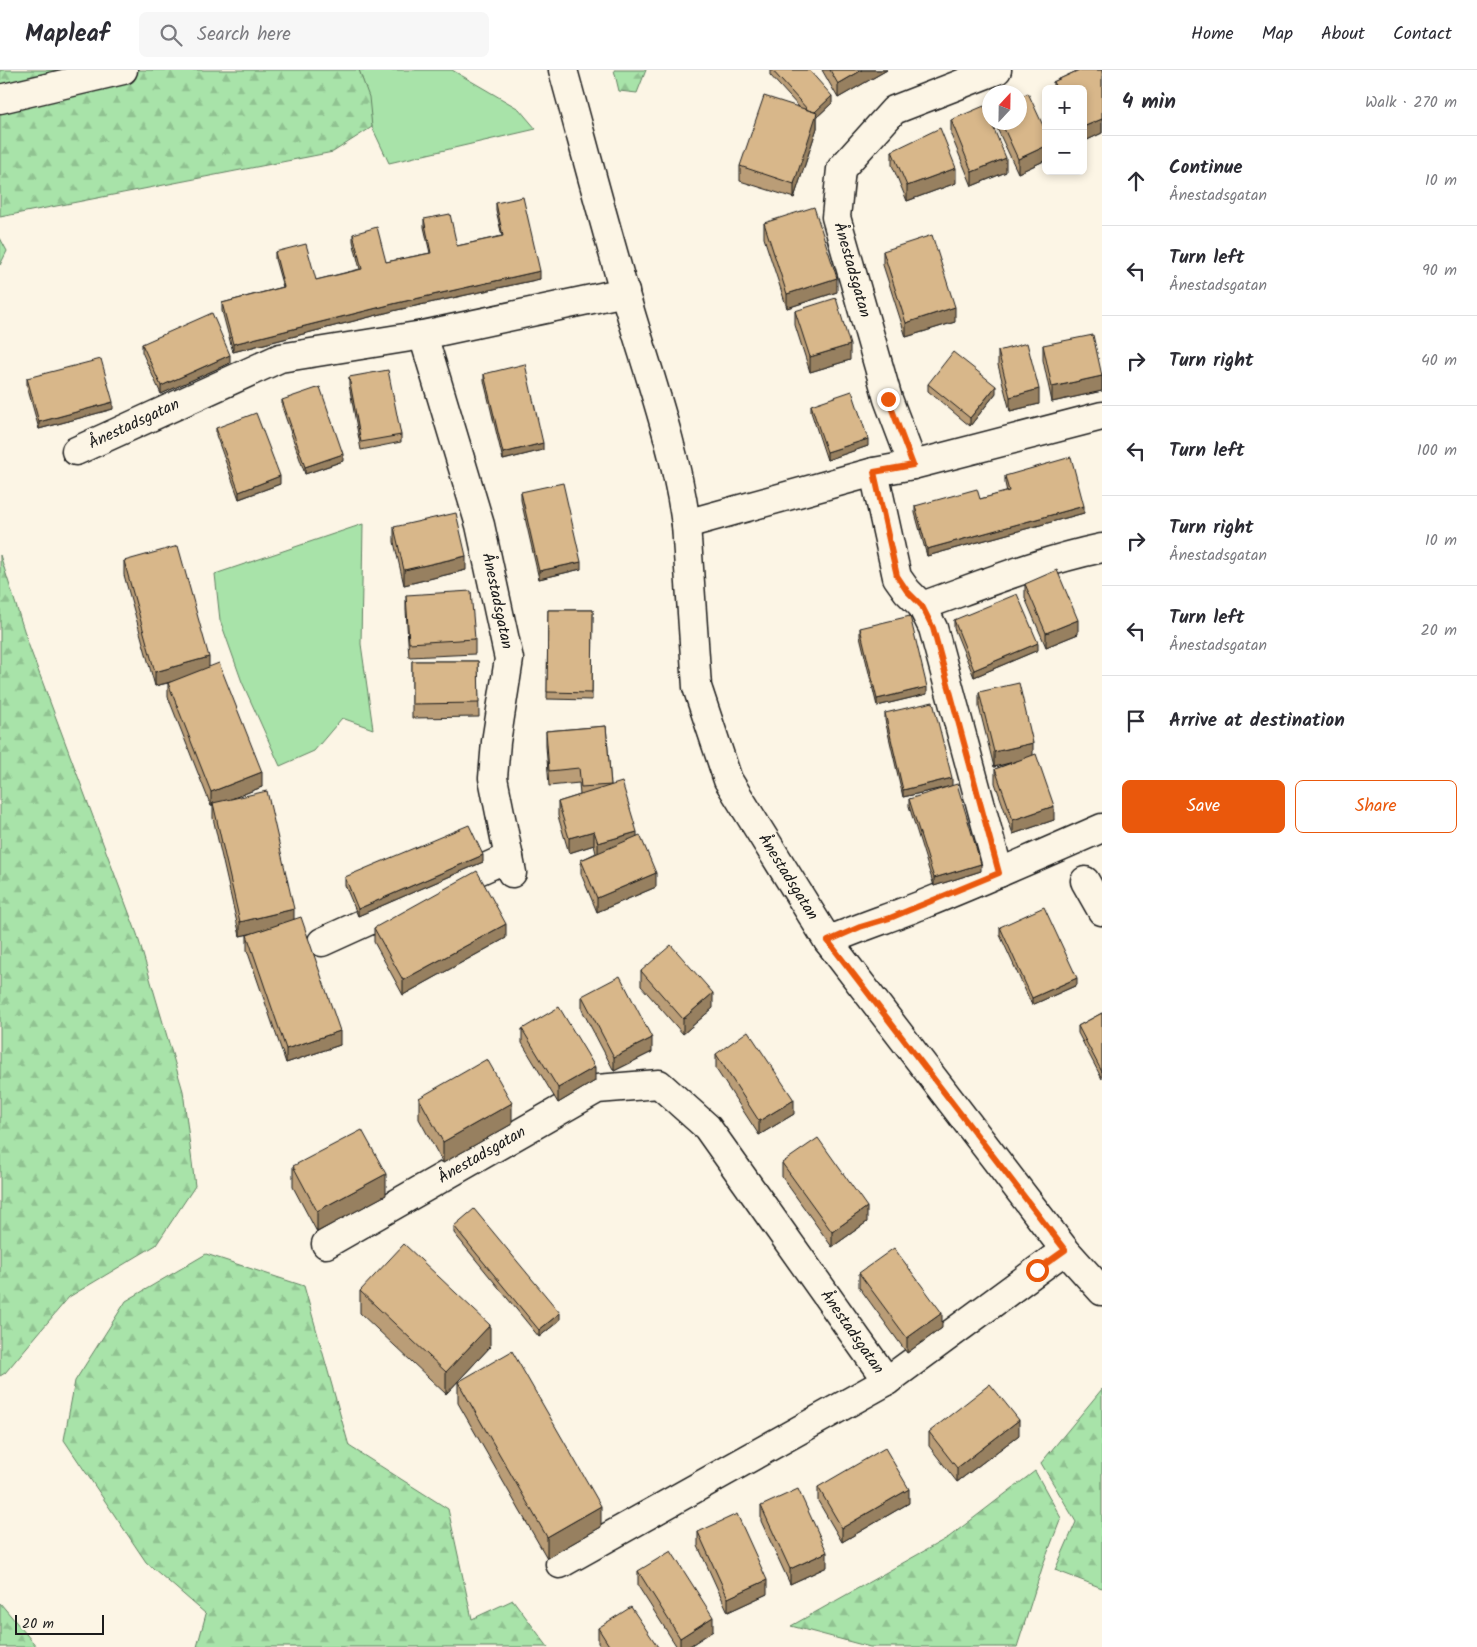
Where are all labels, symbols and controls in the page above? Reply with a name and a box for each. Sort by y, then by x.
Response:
search box [139,12,489,57]
text: Mapleaf [25,15,109,54]
text: Search here [197,20,291,50]
text: Home [1191,20,1234,49]
text: Map [1262,20,1293,49]
text: About [1321,20,1365,49]
text: Contact [1393,20,1452,49]
icon: search [157,21,185,49]
north arrow [982,85,1027,130]
map controls [1042,85,1087,175]
button: + [1042,85,1087,130]
text: 4 min [1122,86,1176,119]
text: Walk · 270 m [1365,90,1457,115]
button: − [1042,130,1087,175]
text: Continue [1169,153,1242,183]
icon: ahead [1122,167,1150,195]
text: 10 m [1425,168,1457,193]
text: Ånestadsgatan [1169,183,1267,208]
street label: Ånestadsgatan [826,219,878,321]
text: Turn left [1169,243,1244,273]
icon: left [1122,257,1150,285]
text: 90 m [1422,258,1457,283]
text: Ånestadsgatan [1169,273,1267,298]
text: Turn right [1169,346,1254,376]
icon: right [1122,347,1150,375]
text: 40 m [1421,348,1457,373]
route end [877,388,900,411]
street label: Ånestadsgatan [84,392,184,456]
text: Turn left [1169,436,1244,466]
icon: left [1122,437,1150,465]
text: 100 m [1417,438,1457,463]
text: Turn right [1169,513,1254,543]
icon: right [1122,527,1150,555]
text: 10 m [1425,528,1457,553]
text: Ånestadsgatan [1169,543,1267,568]
street label: Ånestadsgatan [475,550,519,652]
text: Turn left [1169,603,1244,633]
icon: left [1122,617,1150,645]
text: 20 m [1421,618,1457,643]
text: Ånestadsgatan [1169,633,1267,658]
text: Arrive at destination [1169,706,1345,736]
icon: arrive [1122,707,1150,735]
button: Save [1122,780,1285,833]
button: Share [1295,780,1457,833]
street label: Ånestadsgatan [751,829,825,925]
street label: Ånestadsgatan [433,1120,531,1190]
route start [1026,1259,1049,1282]
street label: Ånestadsgatan [814,1285,890,1379]
scale bar [15,1612,104,1635]
text: 20 m [22,1613,54,1635]

